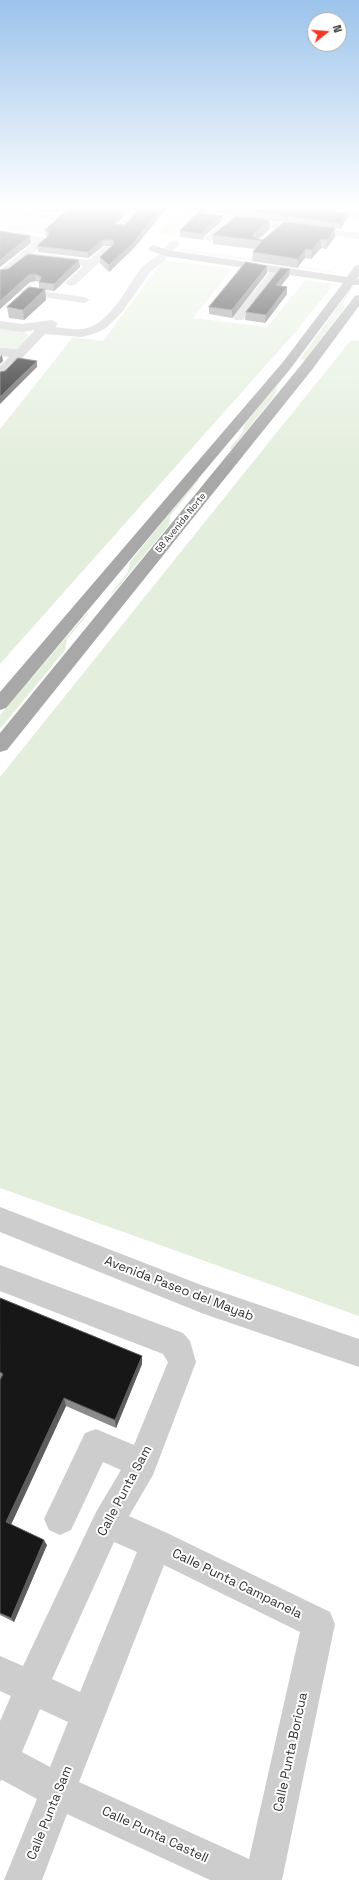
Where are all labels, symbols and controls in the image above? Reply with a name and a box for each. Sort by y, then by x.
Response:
north arrow [307,12,347,52]
text: N [330,23,345,34]
street label: 58 Avenida Norte [153,491,209,555]
street label: Avenida Paseo del Mayab [102,1253,256,1325]
street label: Calle Punta Sam [95,1443,155,1539]
street label: Calle Punta Campanela [169,1546,305,1622]
street label: Calle Punta Boricua [271,1691,311,1813]
street label: Calle Punta Sam [24,1764,76,1862]
street label: Calle Punta Castell [99,1803,211,1867]

